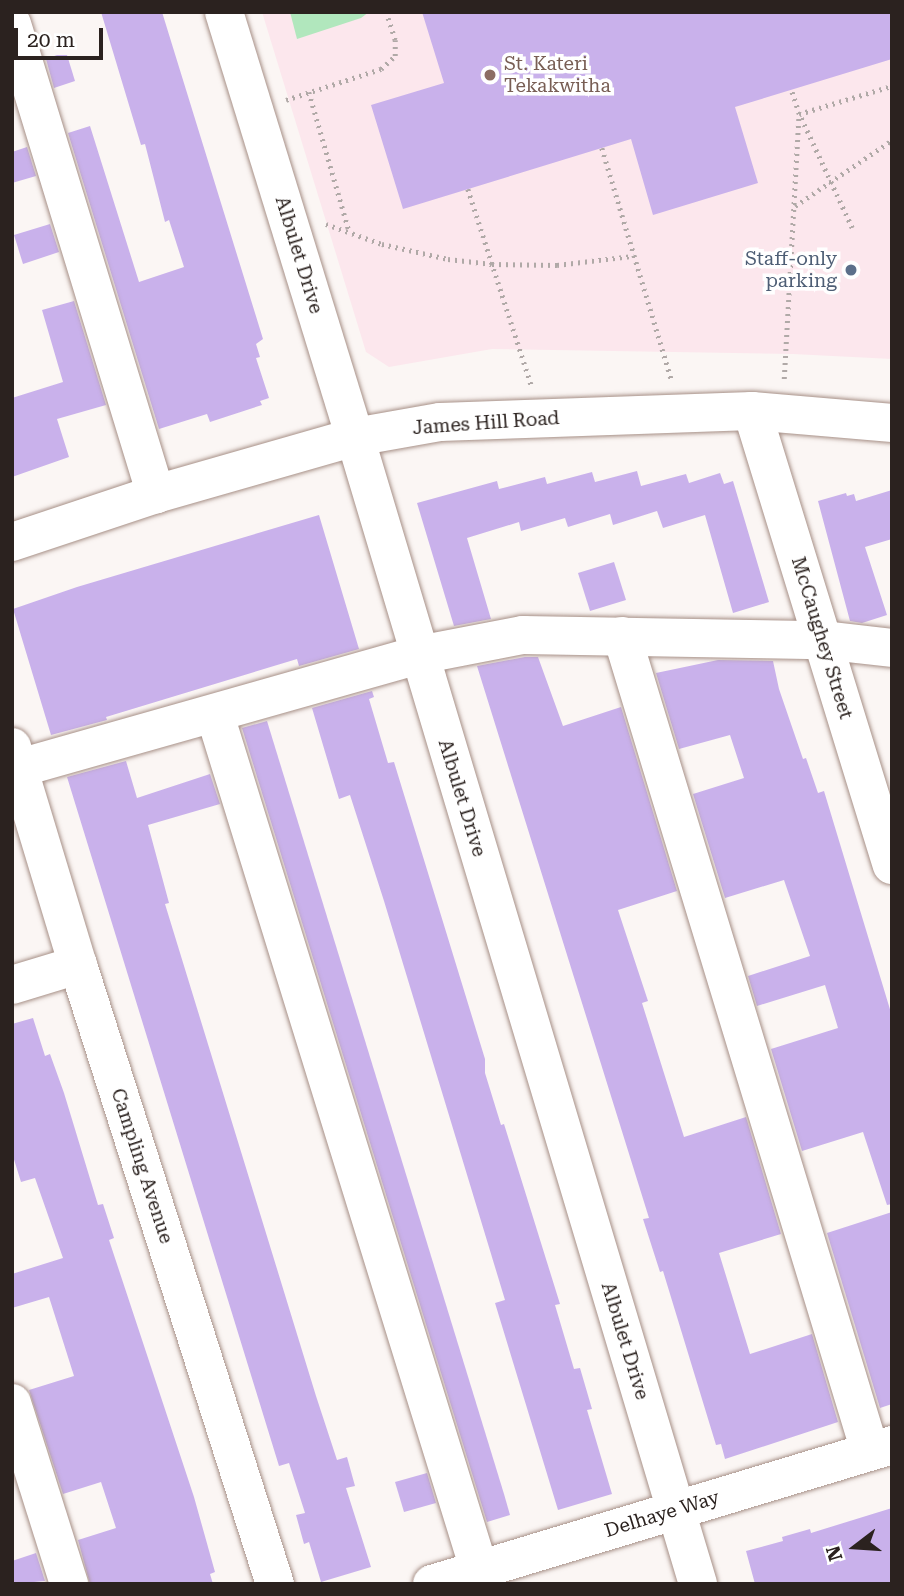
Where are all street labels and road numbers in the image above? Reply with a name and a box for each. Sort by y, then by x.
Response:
street label: Albulet Drive [270,194,328,316]
street label: James Hill Road [412,406,560,440]
street label: McCaughey Street [786,554,858,722]
street label: Albulet Drive [433,737,491,859]
street label: Campling Avenue [106,1086,178,1246]
street label: Albulet Drive [596,1280,654,1402]
street label: Delhaye Way [602,1486,722,1542]

